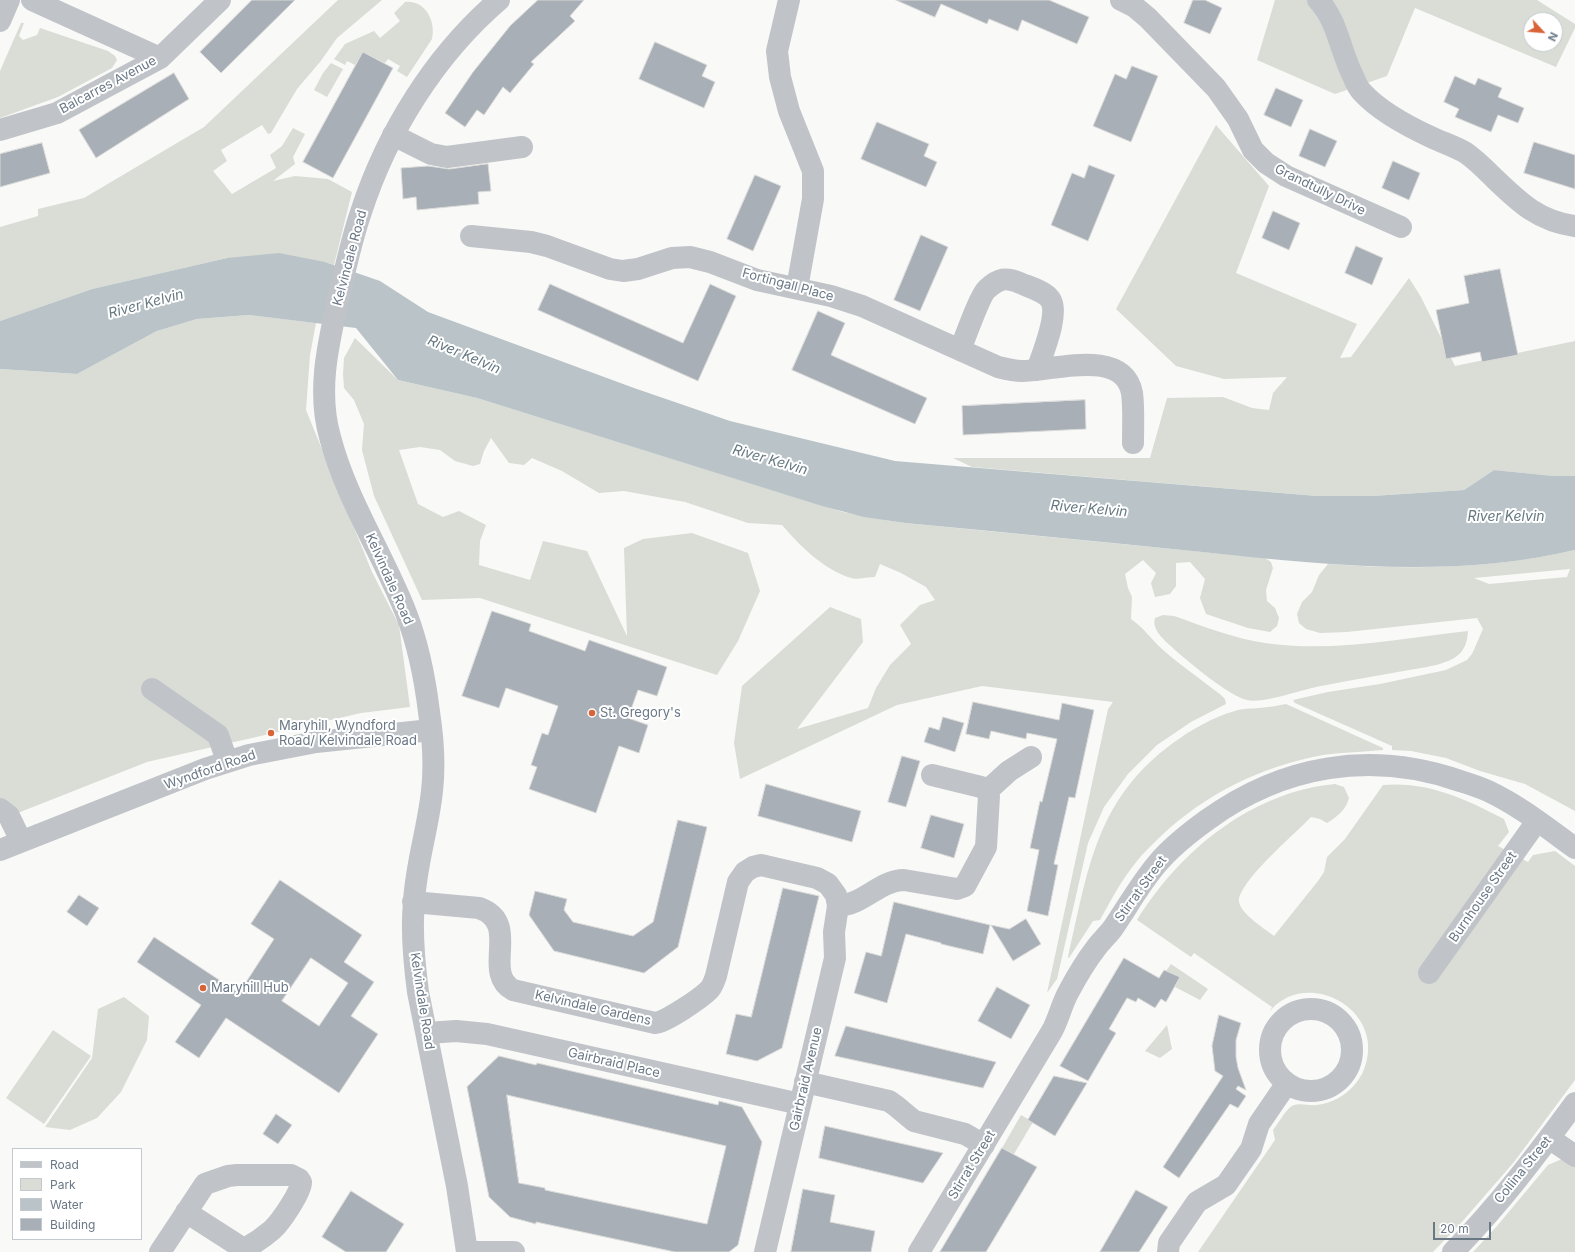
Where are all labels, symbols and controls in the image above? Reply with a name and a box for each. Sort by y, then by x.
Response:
north arrow [1523,12,1563,52]
text: N [1545,30,1561,44]
street label: Balcarres Avenue [57,53,159,117]
street label: Grandtully Drive [1272,161,1368,219]
street label: Kelvindale Road [330,209,370,307]
street label: Fortingall Place [741,265,835,305]
water label: River Kelvin [107,286,185,322]
water label: River Kelvin [425,332,503,378]
water label: River Kelvin [731,441,809,479]
water label: River Kelvin [1050,497,1128,521]
water label: River Kelvin [1467,509,1545,525]
street label: Kelvindale Road [362,531,416,627]
place label: St. Gregory's [600,705,681,721]
marker: St. Gregory's [587,708,597,718]
place label: Maryhill, Wyndford Road/ Kelvindale Road [279,718,417,749]
marker: Maryhill, Wyndford Road/ Kelvindale Road [266,728,276,738]
street label: Wyndford Road [162,747,258,793]
street label: Burnhouse Street [1446,849,1520,945]
street label: Stirrat Street [1112,853,1170,925]
street label: Kelvindale Road [407,951,437,1051]
place label: Maryhill Hub [211,980,289,996]
marker: Maryhill Hub [198,983,208,993]
street label: Kelvindale Gardens [533,987,653,1029]
street label: Gairbraid Avenue [786,1026,826,1132]
street label: Gairbraid Place [566,1045,662,1081]
street label: Stirrat Street [945,1128,999,1202]
street label: Collina Street [1491,1133,1555,1207]
legend [12,1148,142,1240]
text: Road [50,1157,79,1172]
text: Park [50,1177,76,1192]
text: Water [50,1197,83,1212]
scale bar [1435,1214,1493,1240]
text: Building [50,1217,95,1232]
text: 20 m [1440,1221,1469,1236]

